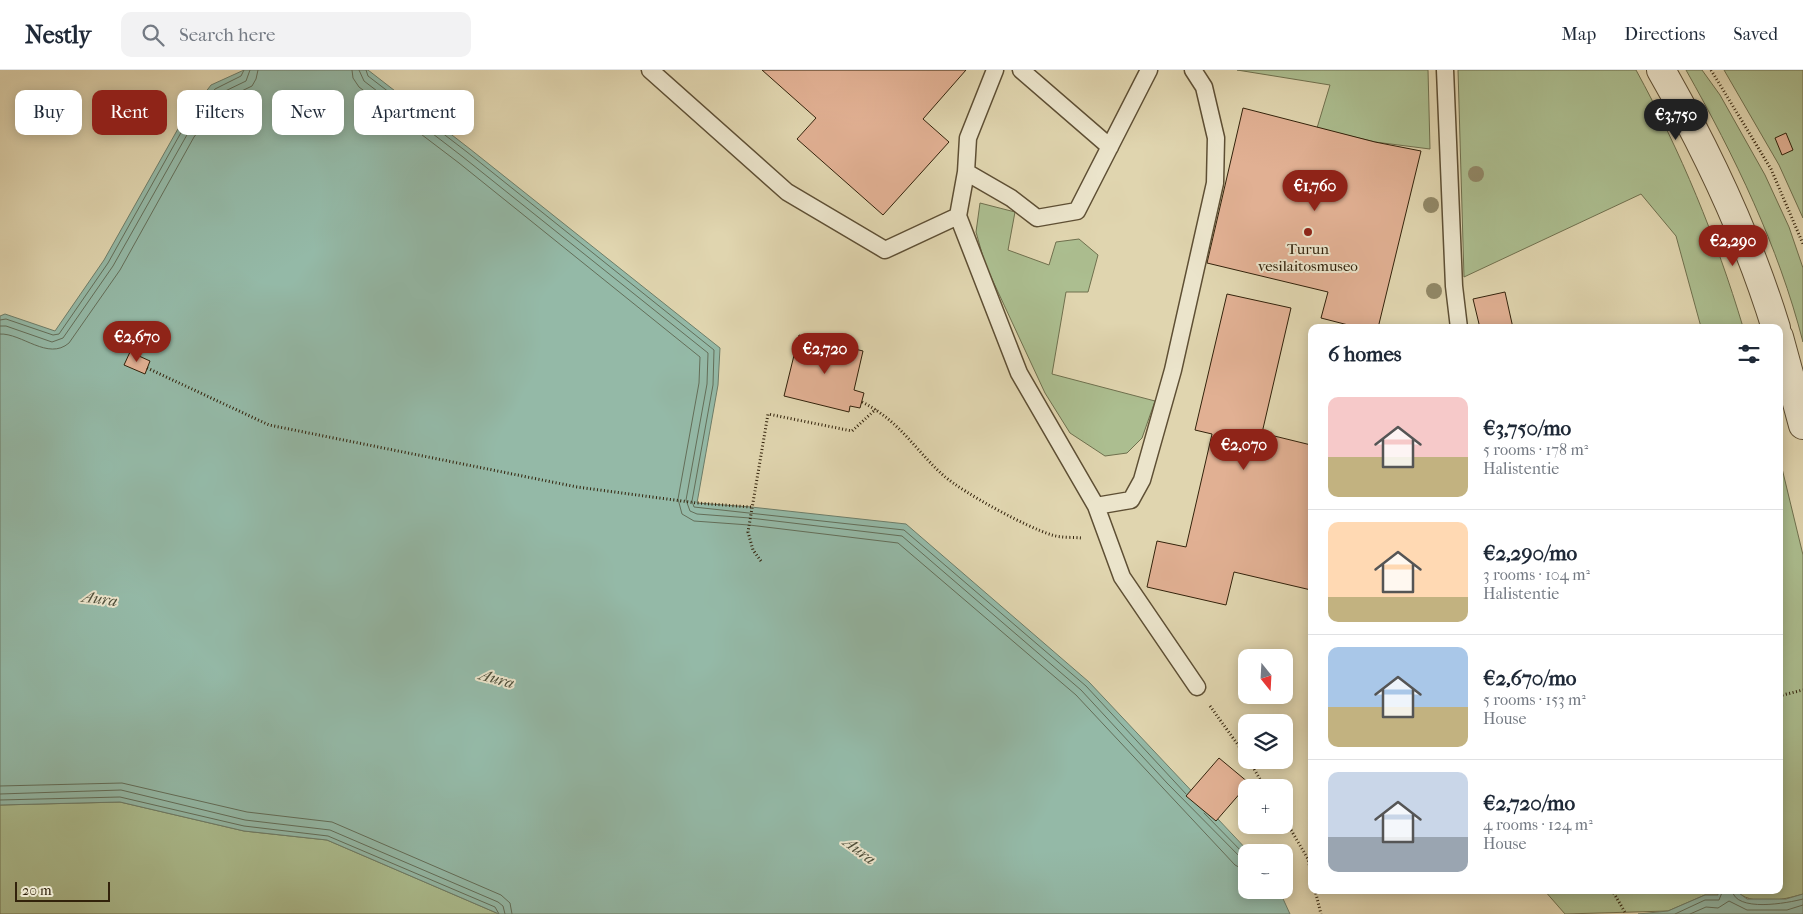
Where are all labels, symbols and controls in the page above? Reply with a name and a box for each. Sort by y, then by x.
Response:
search box [121,12,471,57]
text: Nestly [25,21,91,49]
icon: search [139,21,167,49]
text: Search here [179,24,275,46]
text: Map [1562,24,1596,45]
text: Directions [1624,24,1705,45]
text: Saved [1733,24,1778,45]
chip: Buy [15,90,82,135]
chip: Rent [92,90,167,135]
chip: Filters [177,90,262,135]
chip: New [272,90,344,135]
chip: Apartment [354,90,474,135]
pin: €3,750 [1635,98,1717,141]
text: €3,750 [1655,105,1697,124]
pin: €1,760 [1274,170,1356,212]
text: €1,760 [1294,176,1336,195]
pin: €2,290 [1692,224,1774,267]
marker: Turun vesilaitosmuseo [1302,226,1314,238]
text: €2,290 [1710,231,1756,250]
place label: Turun vesilaitosmuseo [1258,240,1358,275]
pin: €2,670 [96,320,178,363]
text: €2,670 [114,327,160,346]
pin: €2,720 [784,332,866,375]
text: €2,720 [803,339,847,358]
icon: filters [1735,340,1763,368]
text: 6 homes [1328,342,1402,366]
text: €3,750/mo [1483,416,1571,440]
icon: home [1368,417,1428,477]
pin: €2,070 [1203,428,1285,471]
text: €2,070 [1221,435,1267,454]
text: 5 rooms · 178 m² [1483,440,1588,459]
text: Halistentie [1483,459,1559,478]
text: €2,290/mo [1483,541,1577,565]
icon: home [1368,542,1428,602]
text: 3 rooms · 104 m² [1483,565,1590,584]
text: Halistentie [1483,584,1559,603]
water label: Aura [79,586,119,610]
north arrow [1238,649,1292,704]
map controls [1238,649,1293,899]
water label: Aura [475,664,516,692]
text: €2,670/mo [1483,666,1577,690]
icon: home [1368,667,1428,727]
text: 5 rooms · 153 m² [1483,690,1586,709]
text: House [1483,709,1526,728]
button: layers [1238,714,1293,769]
button: + [1238,779,1293,834]
text: €2,720/mo [1483,791,1575,815]
icon: home [1368,792,1428,852]
text: 4 rooms · 124 m² [1483,815,1593,834]
water label: Aura [838,831,879,869]
text: House [1483,834,1526,853]
button: − [1238,844,1293,899]
scale bar [15,879,110,902]
text: 20 m [22,882,52,899]

